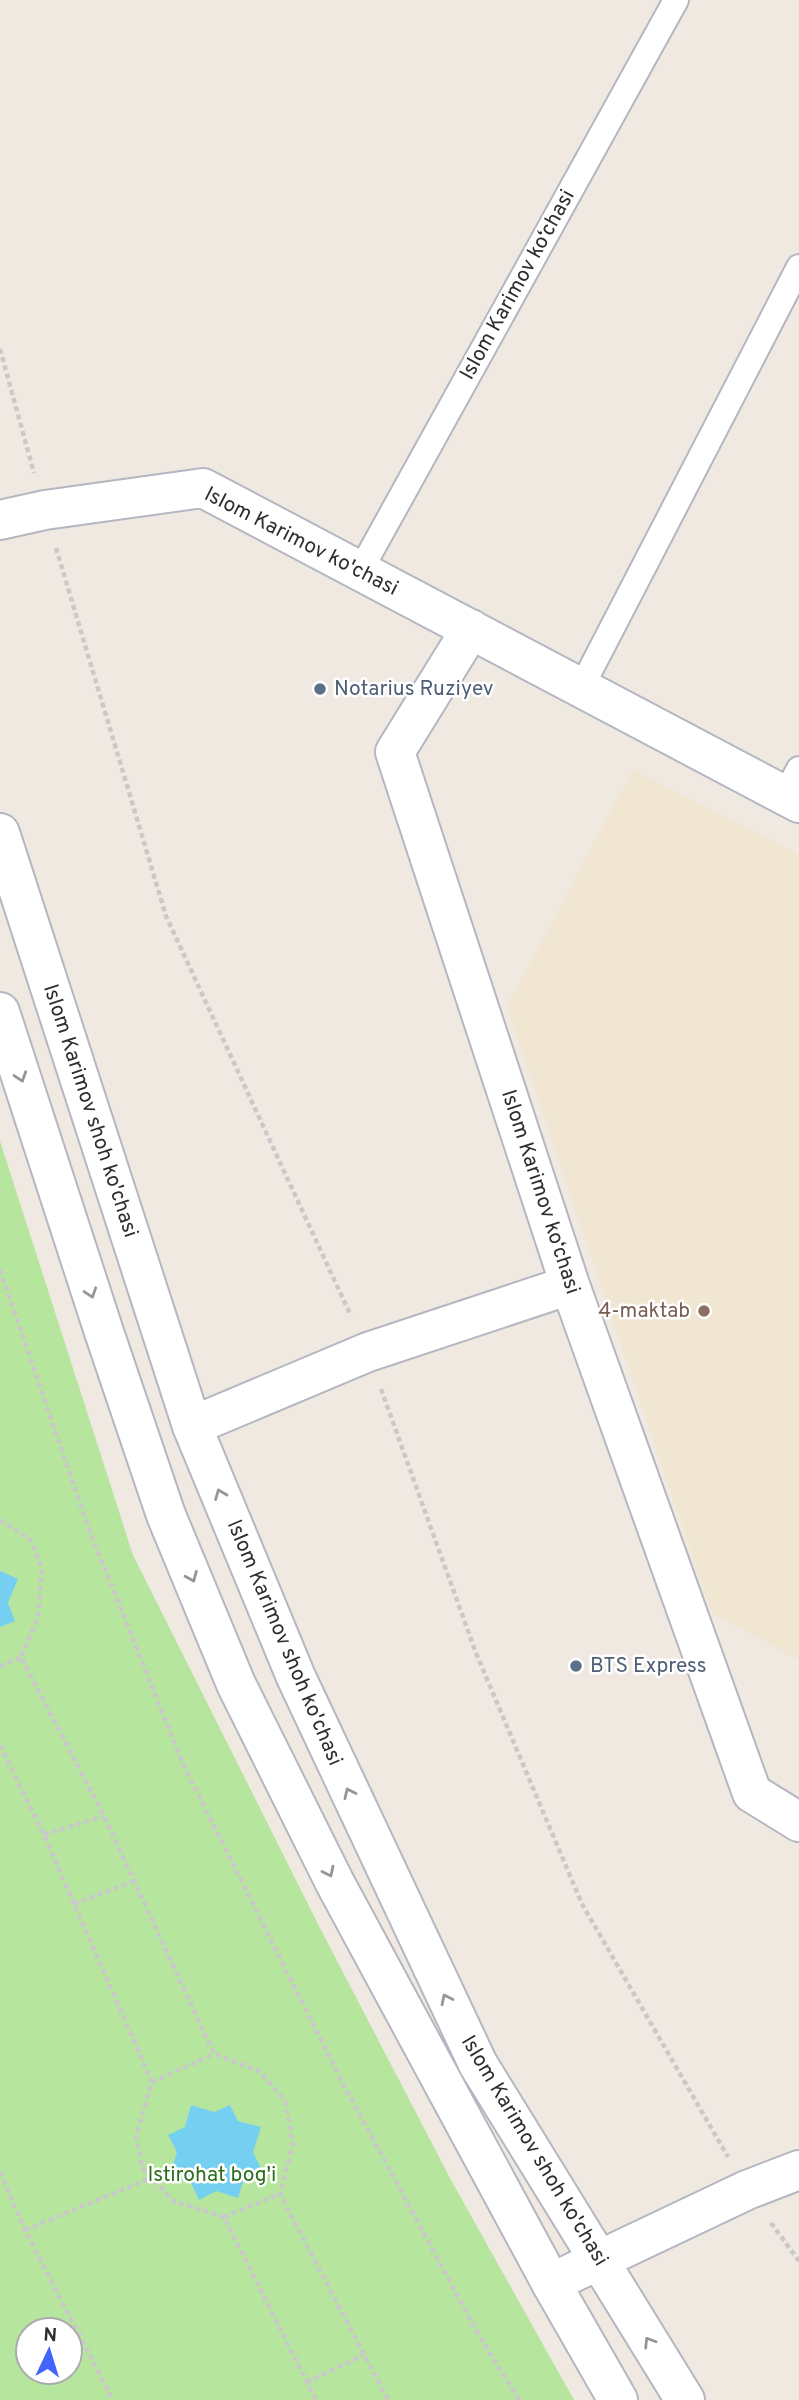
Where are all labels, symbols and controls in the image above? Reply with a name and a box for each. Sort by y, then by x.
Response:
street label: Islom Karimov ko‘chasi [454,185,582,385]
street label: Islom Karimov ko'chasi [199,481,403,603]
place label: Notarius Ruziyev [334,676,494,703]
marker: Notarius Ruziyev [312,681,328,697]
street label: Islom Karimov shoh ko'chasi [36,981,144,1241]
one-way arrow [13,1070,27,1083]
street label: Islom Karimov ko‘chasi [494,1086,586,1298]
one-way arrow [83,1287,97,1299]
place label: 4-maktab [598,1298,690,1325]
marker: 4-maktab [696,1303,712,1319]
one-way arrow [214,1489,228,1502]
street label: Islom Karimov shoh ko'chasi [220,1516,348,1770]
one-way arrow [183,1570,197,1582]
place label: BTS Express [590,1653,707,1680]
marker: BTS Express [568,1658,584,1674]
one-way arrow [343,1788,357,1800]
one-way arrow [321,1865,335,1877]
one-way arrow [441,1994,455,2006]
street label: Islom Karimov shoh ko'chasi [454,2031,614,2271]
park label: Istirohat bog'i [148,2162,276,2189]
north arrow [14,2316,84,2386]
text: N [42,2324,58,2348]
one-way arrow [645,2336,658,2349]

